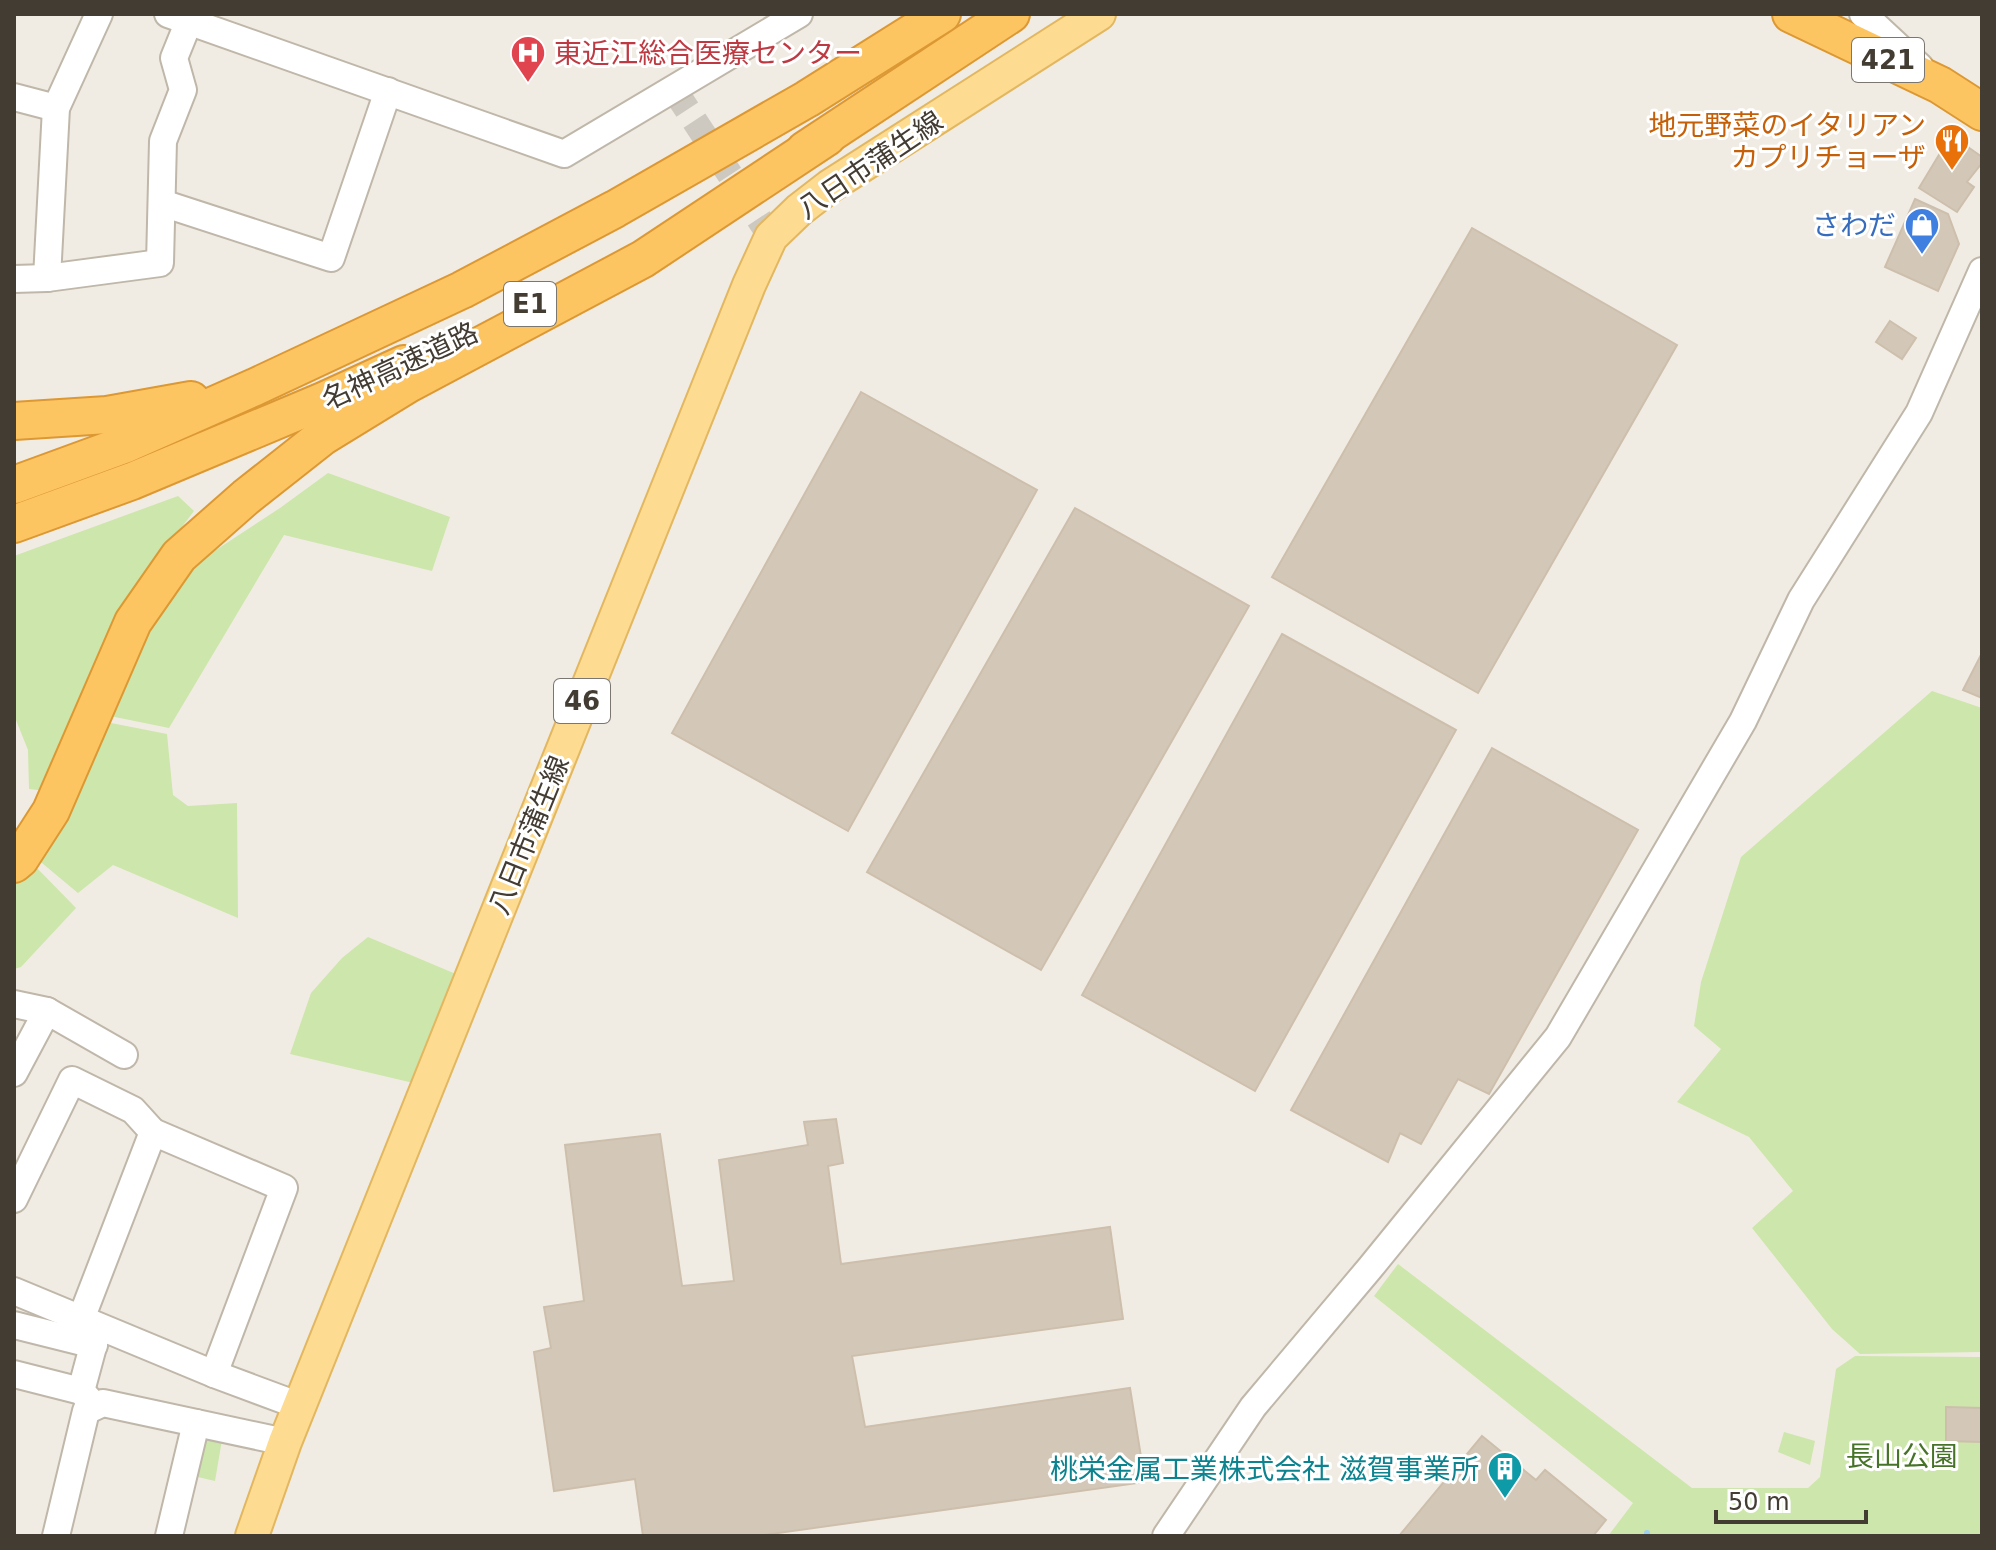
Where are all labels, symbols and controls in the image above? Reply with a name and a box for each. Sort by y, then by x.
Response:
hospital icon: 東近江総合医療センター [509,34,547,84]
place label: 東近江総合医療センター [554,37,862,70]
road number: 421 [1852,38,1924,82]
street label: 八日市蒲生線 [791,104,949,226]
place label: 地元野菜のイタリアン カプリチョーザ [1648,109,1926,174]
restaurant icon: 地元野菜のイタリアン カプリチョーザ [1933,122,1971,172]
shop icon: さわだ [1903,206,1941,256]
place label: さわだ [1812,209,1896,242]
road number: E1 [504,282,556,326]
street label: 名神高速道路 [317,316,483,416]
road number: 46 [554,679,610,723]
street label: 八日市蒲生線 [482,751,576,919]
park label: 長山公園 [1846,1440,1958,1473]
building icon: 桃栄金属工業株式会社 滋賀事業所 [1486,1450,1524,1500]
place label: 桃栄金属工業株式会社 滋賀事業所 [1050,1453,1479,1486]
scale bar [1716,1474,1866,1524]
text: 50 m [1728,1488,1790,1516]

